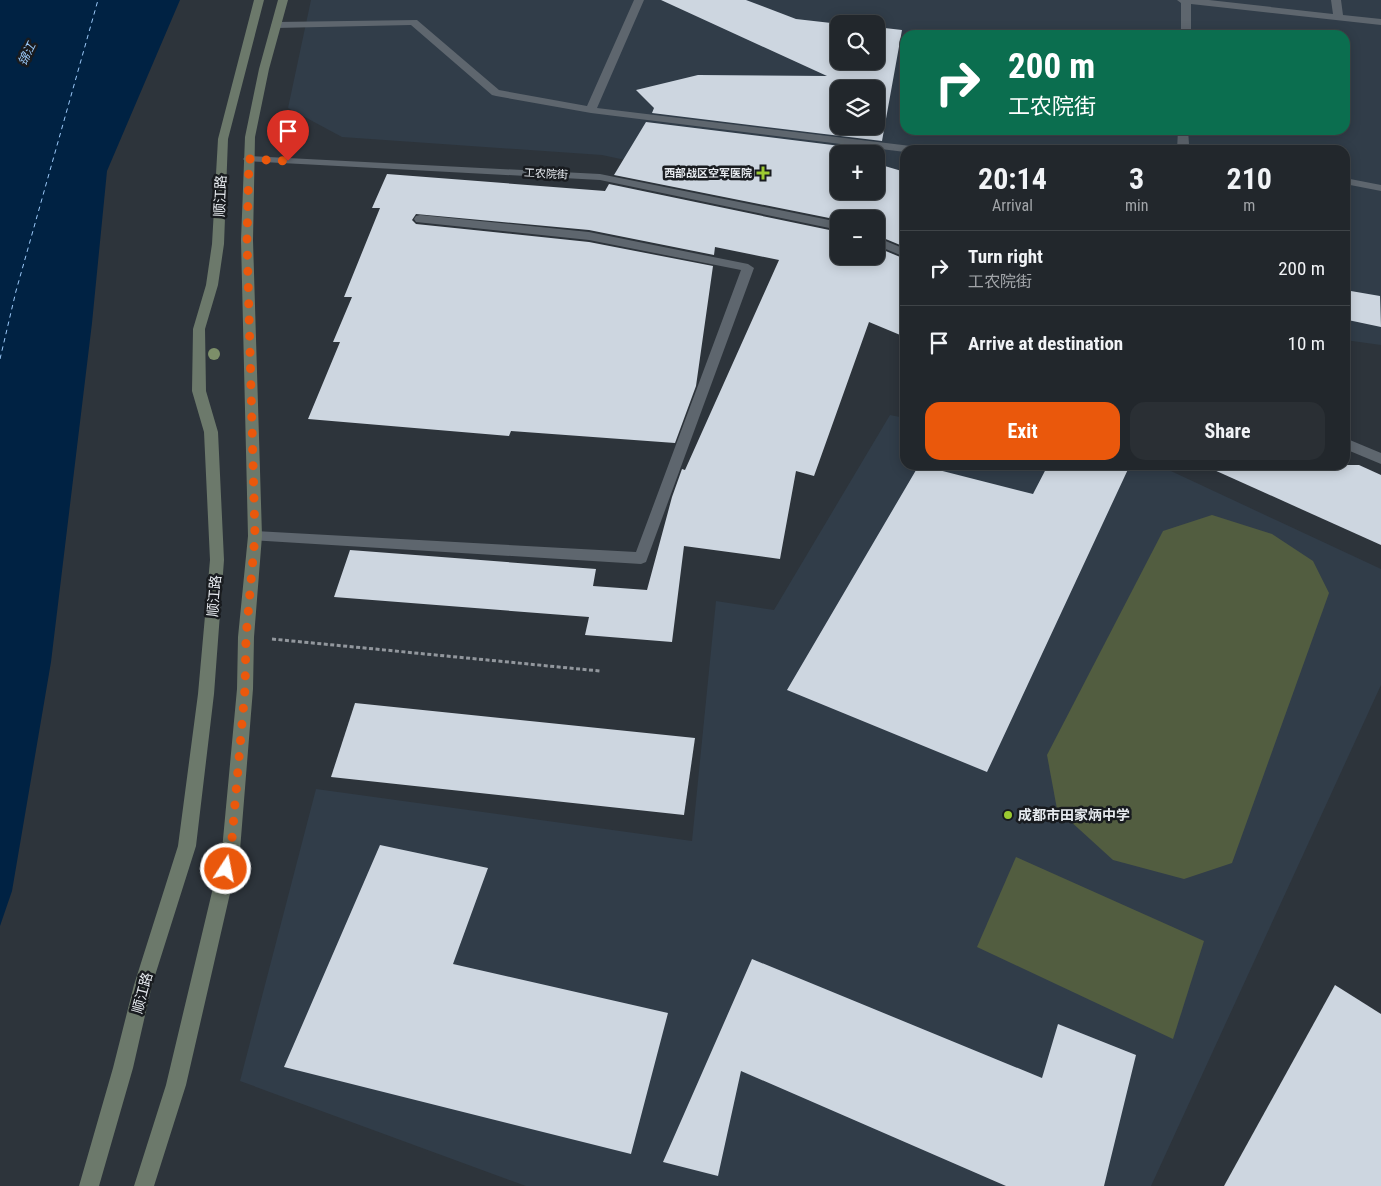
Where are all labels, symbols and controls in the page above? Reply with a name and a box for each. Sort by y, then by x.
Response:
map controls [830,15,885,265]
button: search [830,15,885,70]
water label: 锦江 [15,38,39,68]
text: 200 m [1008,46,1095,87]
icon: right [925,50,990,115]
button: layers [830,80,885,135]
text: 工农院街 [1008,94,1096,119]
pin [267,110,309,161]
icon: arrive [274,117,302,145]
button: + [830,145,885,200]
text: 20:14 [978,161,1047,196]
text: 3 [1129,161,1144,196]
text: 210 [1226,161,1272,196]
street label: 工农院街 [524,166,568,182]
marker: 西部战区空军医院 [756,166,770,180]
place label: 西部战区空军医院 [664,167,752,180]
street label: 顺江路 [211,175,229,217]
text: Arrival [992,196,1033,215]
text: min [1125,196,1148,215]
text: m [1243,196,1255,215]
button: − [830,210,885,265]
text: Turn right [968,245,1043,268]
icon: right [925,254,953,282]
text: 200 m [1278,257,1325,280]
text: 工农院街 [968,272,1032,291]
icon: arrive [925,329,953,357]
text: Arrive at destination [968,332,1123,355]
text: 10 m [1288,332,1325,355]
button: Exit [925,402,1120,460]
button: Share [1130,402,1325,460]
street label: 顺江路 [204,574,224,618]
place label: 成都市田家炳中学 [1018,807,1130,823]
marker: 成都市田家炳中学 [1002,809,1014,821]
position arrow [199,842,251,894]
street label: 顺江路 [129,971,155,1015]

